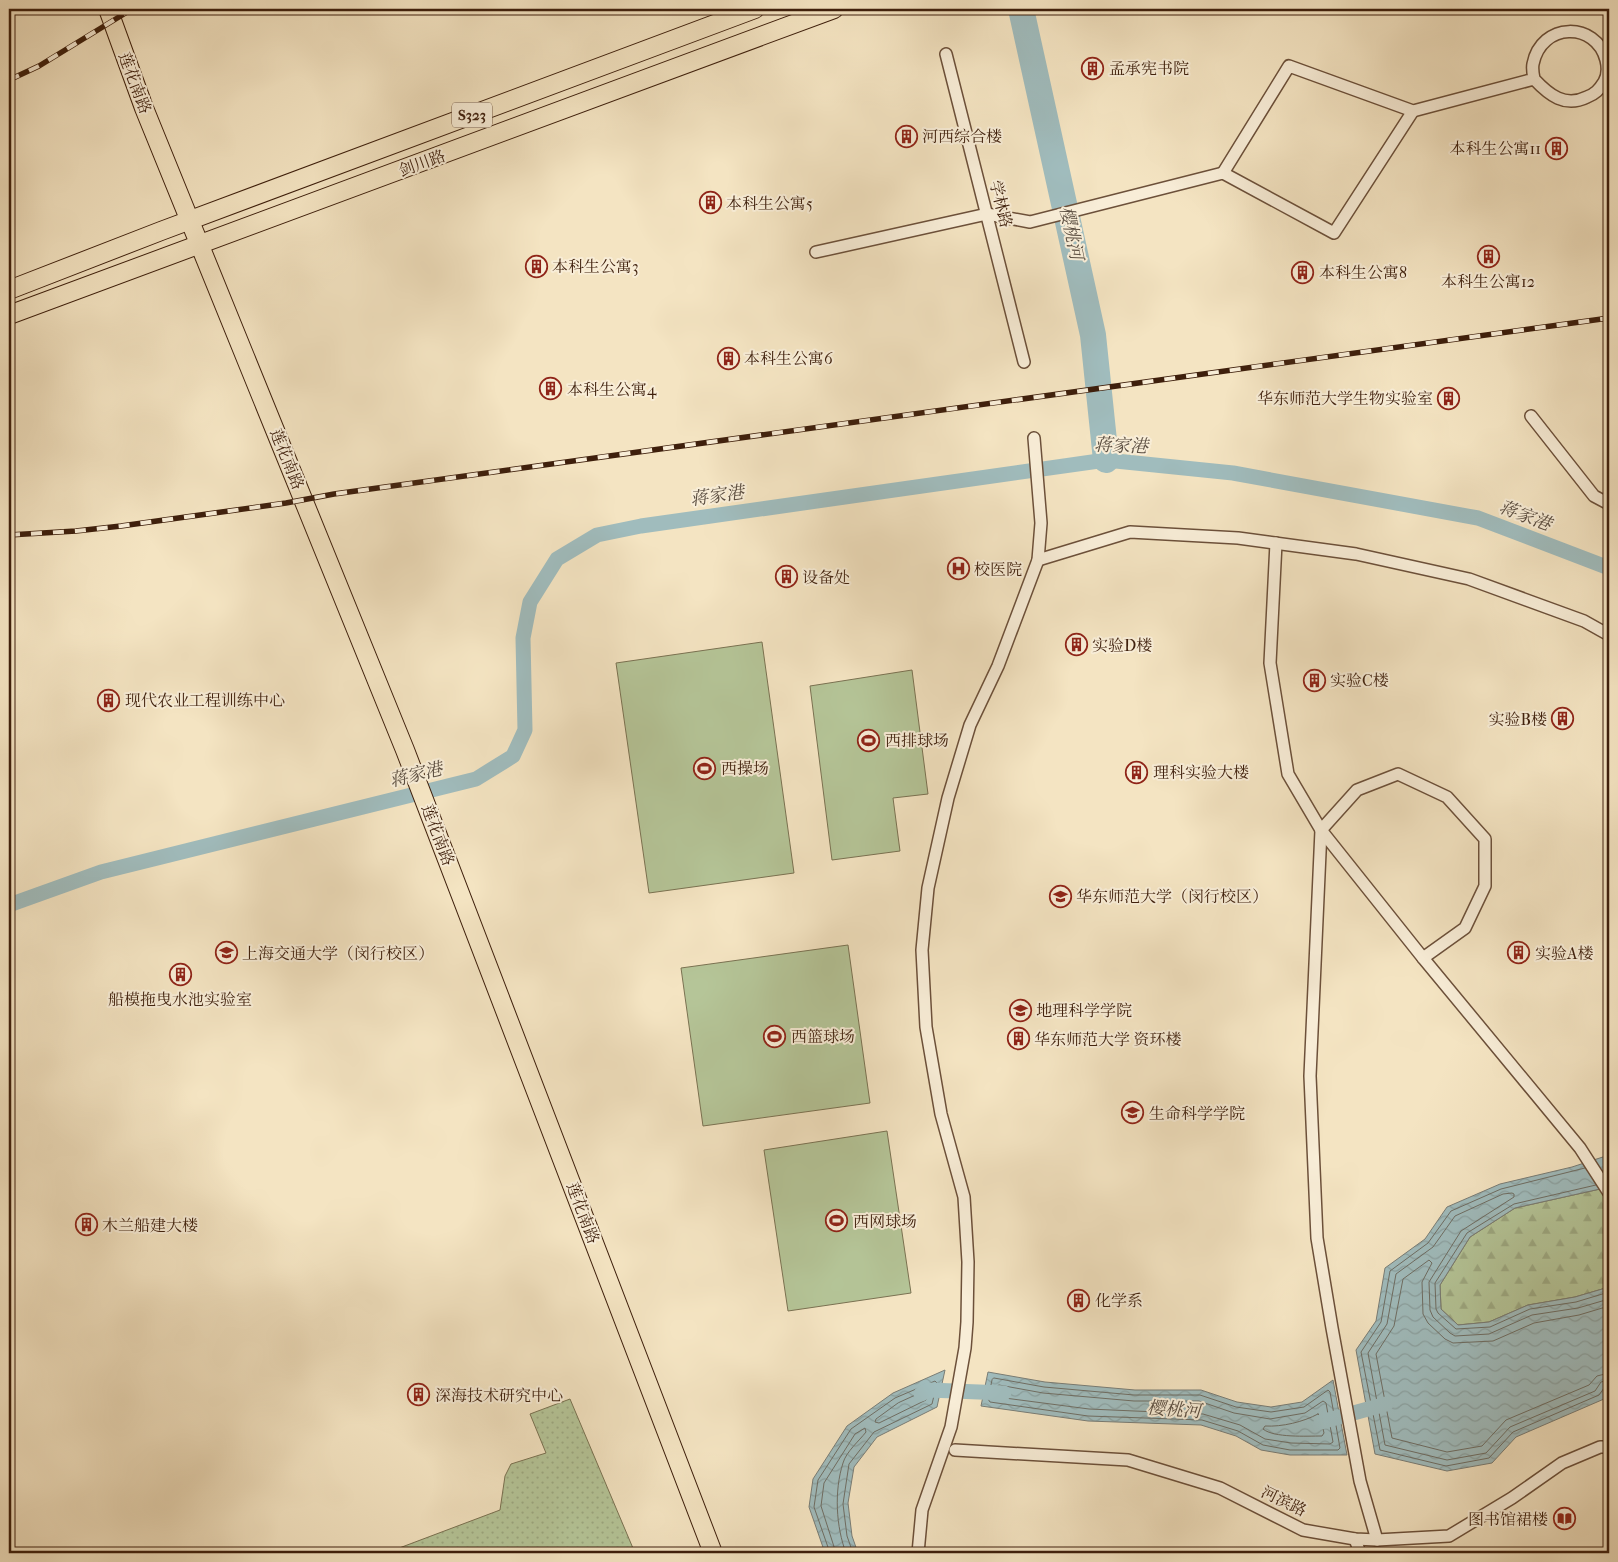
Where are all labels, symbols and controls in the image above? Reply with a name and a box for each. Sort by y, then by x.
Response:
street label: 莲花南路 [115,50,155,116]
building icon: 孟承宪书院 [1081,56,1105,80]
place label: 孟承宪书院 [1109,59,1189,78]
road number: S323 [452,102,492,128]
building icon: 河西综合楼 [894,124,918,148]
place label: 河西综合楼 [922,127,1002,146]
building icon: 本科生公寓11 [1545,136,1569,160]
place label: 本科生公寓11 [1450,139,1541,158]
street label: 剑川路 [396,146,448,180]
street label: 学林路 [986,178,1016,230]
building icon: 本科生公寓5 [698,191,722,215]
place label: 本科生公寓5 [726,194,813,213]
water label: 樱桃河 [1055,204,1088,265]
building icon: 本科生公寓12 [1476,245,1500,269]
building icon: 本科生公寓3 [524,254,548,278]
place label: 本科生公寓3 [552,257,639,276]
building icon: 本科生公寓8 [1291,260,1315,284]
place label: 本科生公寓8 [1319,263,1407,282]
place label: 本科生公寓12 [1441,272,1535,291]
building icon: 本科生公寓6 [716,346,740,370]
place label: 本科生公寓6 [744,349,833,368]
building icon: 本科生公寓4 [539,377,563,401]
place label: 本科生公寓4 [567,380,657,399]
building icon: 华东师范大学生物实验室 [1437,386,1461,410]
place label: 华东师范大学生物实验室 [1257,389,1433,408]
street label: 莲花南路 [266,426,308,492]
water label: 蒋家港 [1094,435,1150,458]
water label: 蒋家港 [689,482,747,510]
water label: 蒋家港 [1496,497,1556,536]
hospital icon: 校医院 [946,557,970,581]
place label: 校医院 [974,560,1022,579]
building icon: 设备处 [774,565,798,589]
place label: 设备处 [802,568,850,587]
building icon: 实验D楼 [1064,633,1088,657]
place label: 实验D楼 [1092,636,1152,655]
building icon: 实验C楼 [1302,668,1326,692]
place label: 实验C楼 [1330,671,1389,690]
building icon: 现代农业工程训练中心 [97,688,121,712]
place label: 现代农业工程训练中心 [125,691,285,710]
building icon: 实验B楼 [1551,707,1575,731]
place label: 实验B楼 [1489,710,1547,729]
sports icon: 西排球场 [857,728,881,752]
place label: 西排球场 [885,731,949,750]
sports icon: 西操场 [693,756,717,780]
water label: 蒋家港 [387,758,447,792]
place label: 西操场 [721,759,769,778]
building icon: 理科实验大楼 [1125,760,1149,784]
place label: 理科实验大楼 [1153,763,1249,782]
street label: 莲花南路 [418,802,458,868]
school or university icon: 华东师范大学（闵行校区） [1048,884,1072,908]
place label: 华东师范大学（闵行校区） [1076,887,1268,906]
school or university icon: 上海交通大学（闵行校区） [214,941,238,965]
building icon: 实验A楼 [1507,941,1531,965]
place label: 上海交通大学（闵行校区） [242,944,434,963]
place label: 实验A楼 [1535,944,1593,963]
building icon: 船模拖曳水池实验室 [168,963,192,987]
place label: 船模拖曳水池实验室 [108,990,252,1009]
school or university icon: 地理科学学院 [1008,998,1032,1022]
place label: 地理科学学院 [1036,1001,1132,1020]
sports icon: 西篮球场 [763,1024,787,1048]
place label: 西篮球场 [791,1027,855,1046]
building icon: 华东师范大学 资环楼 [1006,1027,1030,1051]
place label: 华东师范大学 资环楼 [1034,1030,1181,1049]
school or university icon: 生命科学学院 [1121,1101,1145,1125]
place label: 生命科学学院 [1149,1104,1245,1123]
street label: 莲花南路 [563,1180,603,1246]
sports icon: 西网球场 [825,1209,849,1233]
place label: 西网球场 [853,1212,917,1231]
building icon: 木兰船建大楼 [74,1213,98,1237]
place label: 木兰船建大楼 [102,1216,198,1235]
building icon: 化学系 [1067,1288,1091,1312]
place label: 化学系 [1095,1291,1143,1310]
building icon: 深海技术研究中心 [407,1383,431,1407]
place label: 深海技术研究中心 [435,1386,563,1405]
water label: 樱桃河 [1146,1398,1205,1423]
street label: 河滨路 [1258,1482,1310,1520]
library icon: 图书馆裙楼 [1552,1507,1576,1531]
place label: 图书馆裙楼 [1468,1510,1548,1529]

